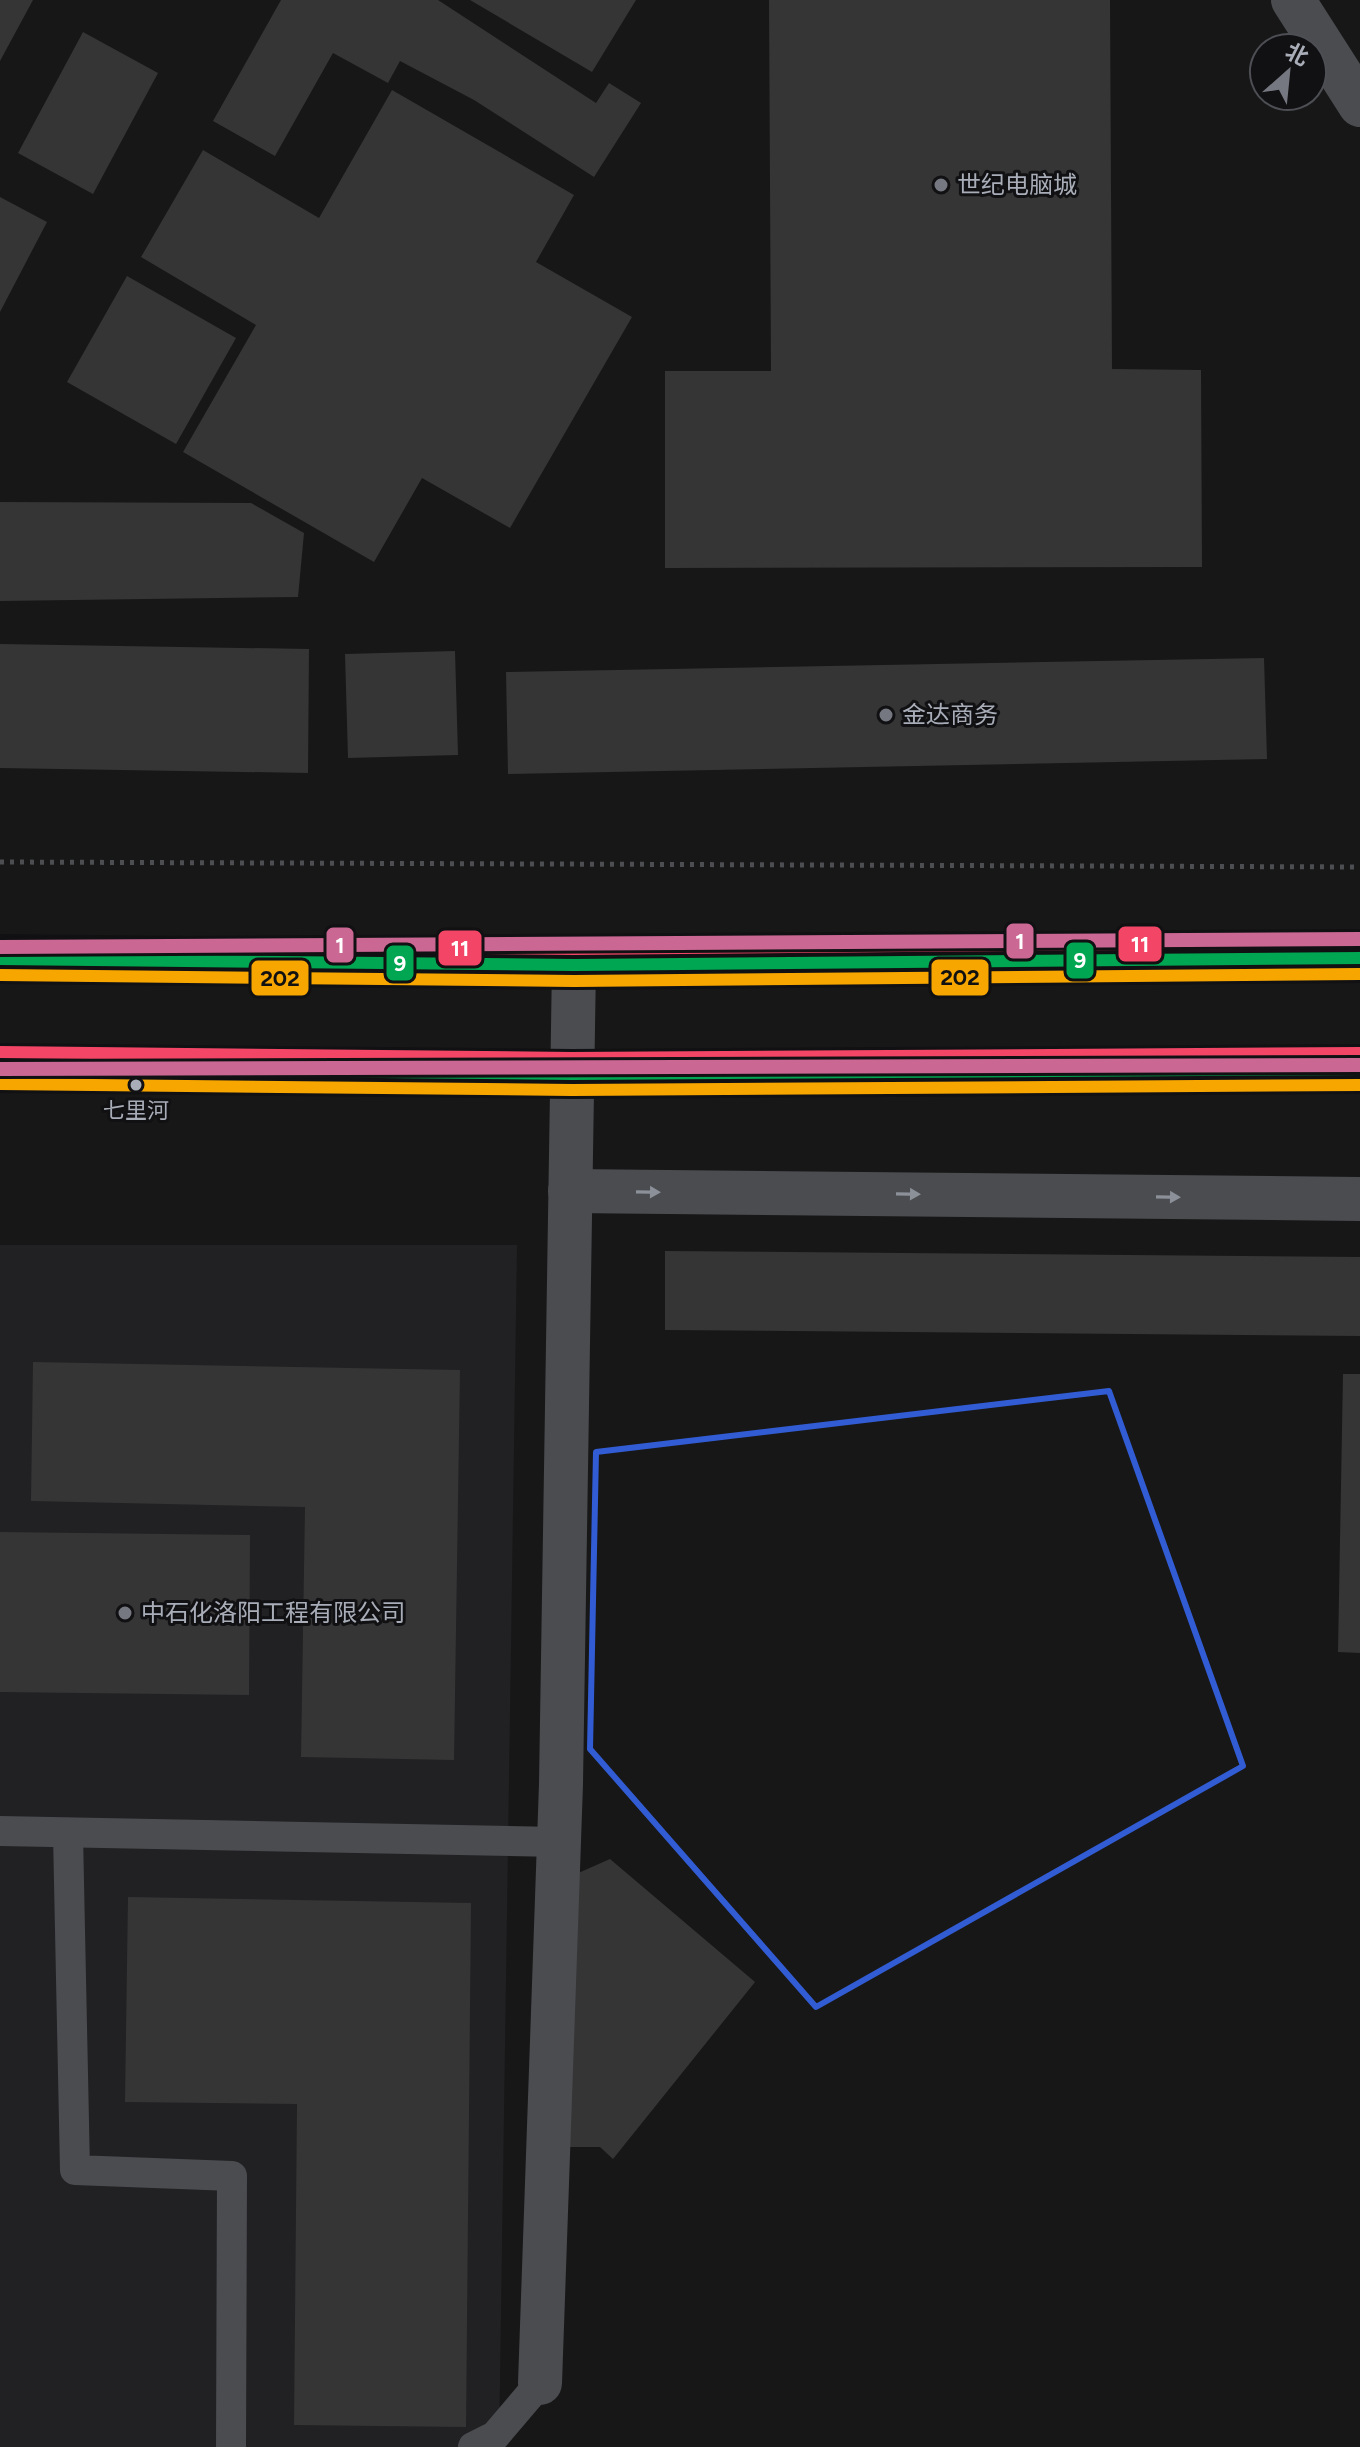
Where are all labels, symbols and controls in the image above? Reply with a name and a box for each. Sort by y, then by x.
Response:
north arrow [1248,32,1328,112]
text: 北 [1281,38,1313,72]
place label: 世纪电脑城 [957,170,1077,199]
marker: 世纪电脑城 [932,176,950,194]
place label: 金达商务 [902,700,998,729]
marker: 金达商务 [877,706,895,724]
line badge: 1 [1005,922,1035,960]
line badge: 11 [1117,925,1163,963]
line badge: 1 [325,926,355,964]
text: 1 [1015,928,1025,955]
line badge: 11 [437,929,483,967]
text: 11 [1131,931,1149,958]
text: 1 [335,932,345,959]
text: 11 [451,935,469,962]
line badge: 9 [1065,941,1095,980]
line badge: 9 [385,944,415,982]
text: 9 [1074,947,1086,974]
text: 9 [394,950,406,977]
line badge: 202 [930,958,990,997]
line badge: 202 [250,959,310,997]
text: 202 [940,964,980,991]
text: 202 [260,965,300,992]
marker: 七里河 [128,1077,144,1093]
place label: 七里河 [103,1097,169,1124]
one-way arrow [636,1186,661,1198]
one-way arrow [896,1188,921,1200]
one-way arrow [1156,1191,1181,1203]
place label: 中石化洛阳工程有限公司 [141,1598,405,1627]
marker: 中石化洛阳工程有限公司 [116,1604,134,1622]

